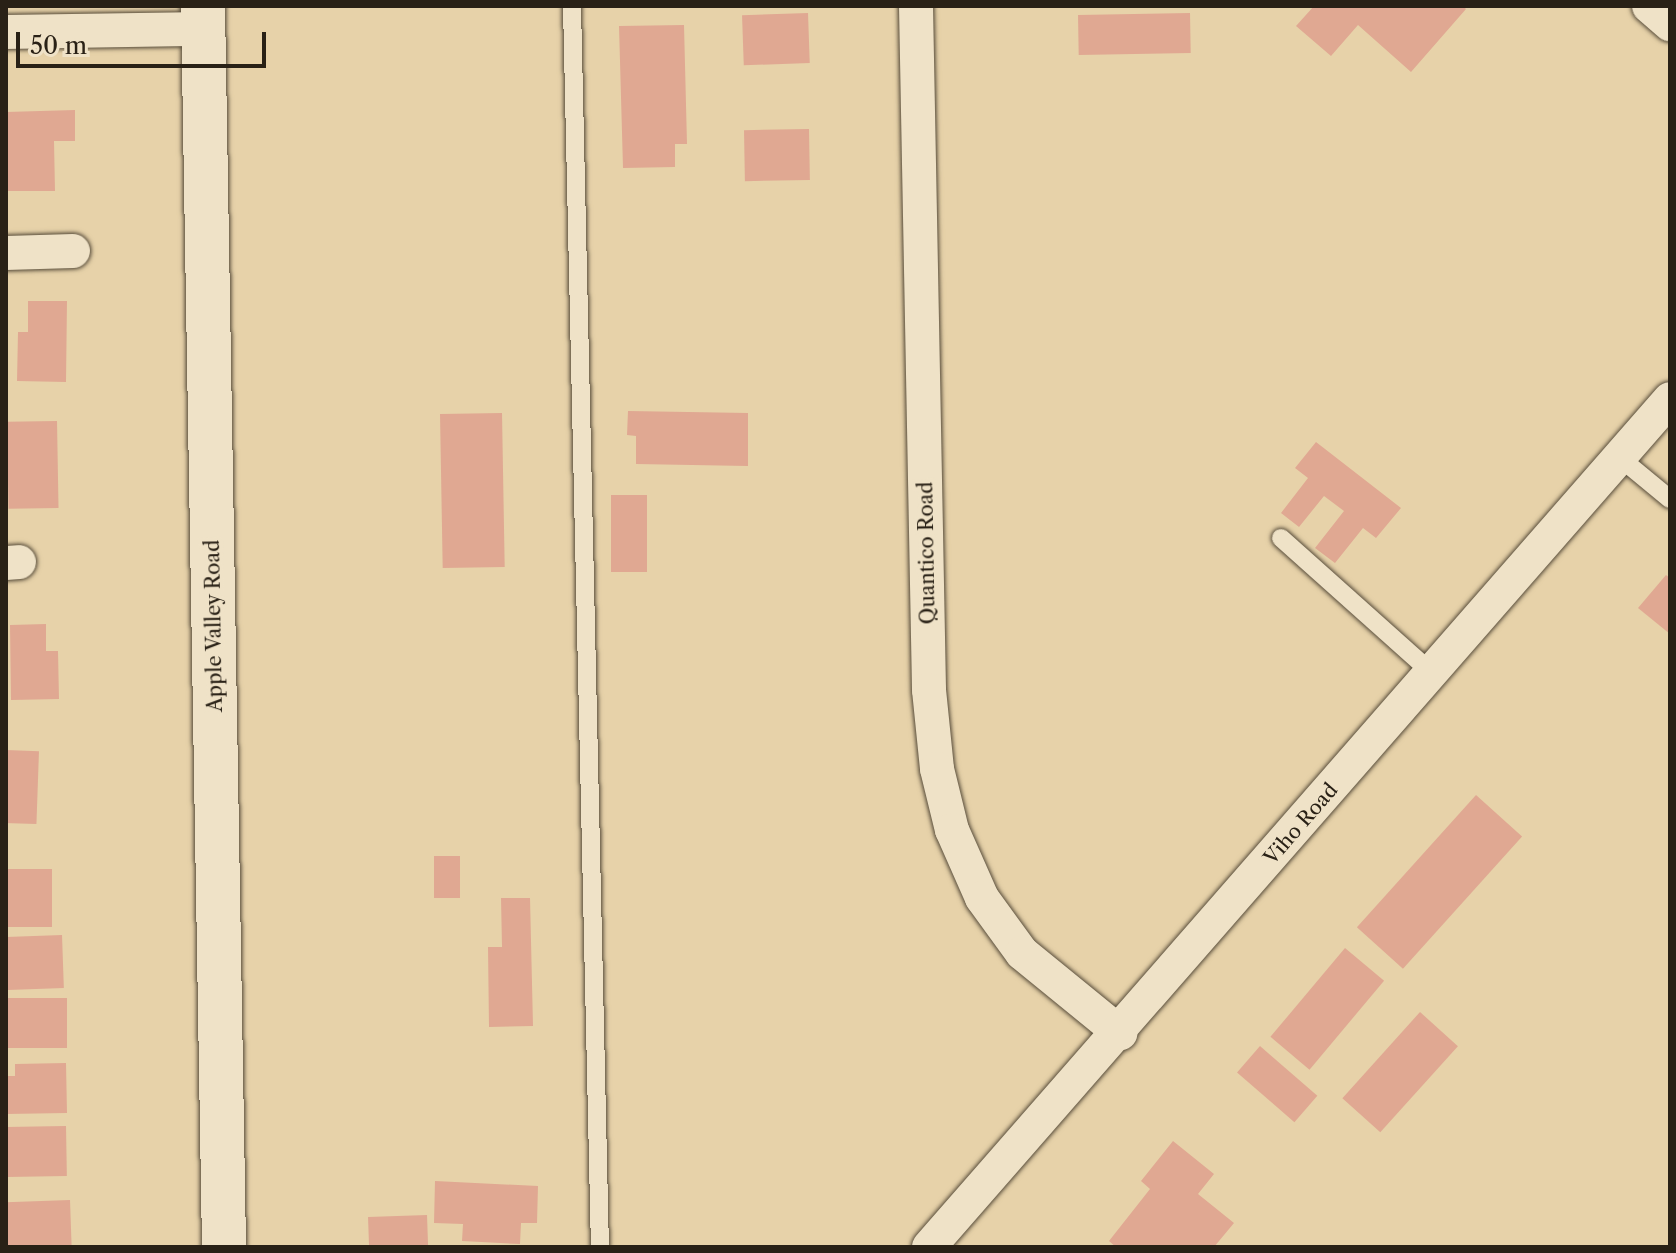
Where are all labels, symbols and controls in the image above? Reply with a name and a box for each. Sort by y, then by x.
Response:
scale bar [20,16,270,66]
text: 50 m [30,31,87,60]
street label: Quantico Road [914,481,940,625]
street label: Apple Valley Road [200,539,228,713]
street label: Viho Road [1259,778,1343,870]

